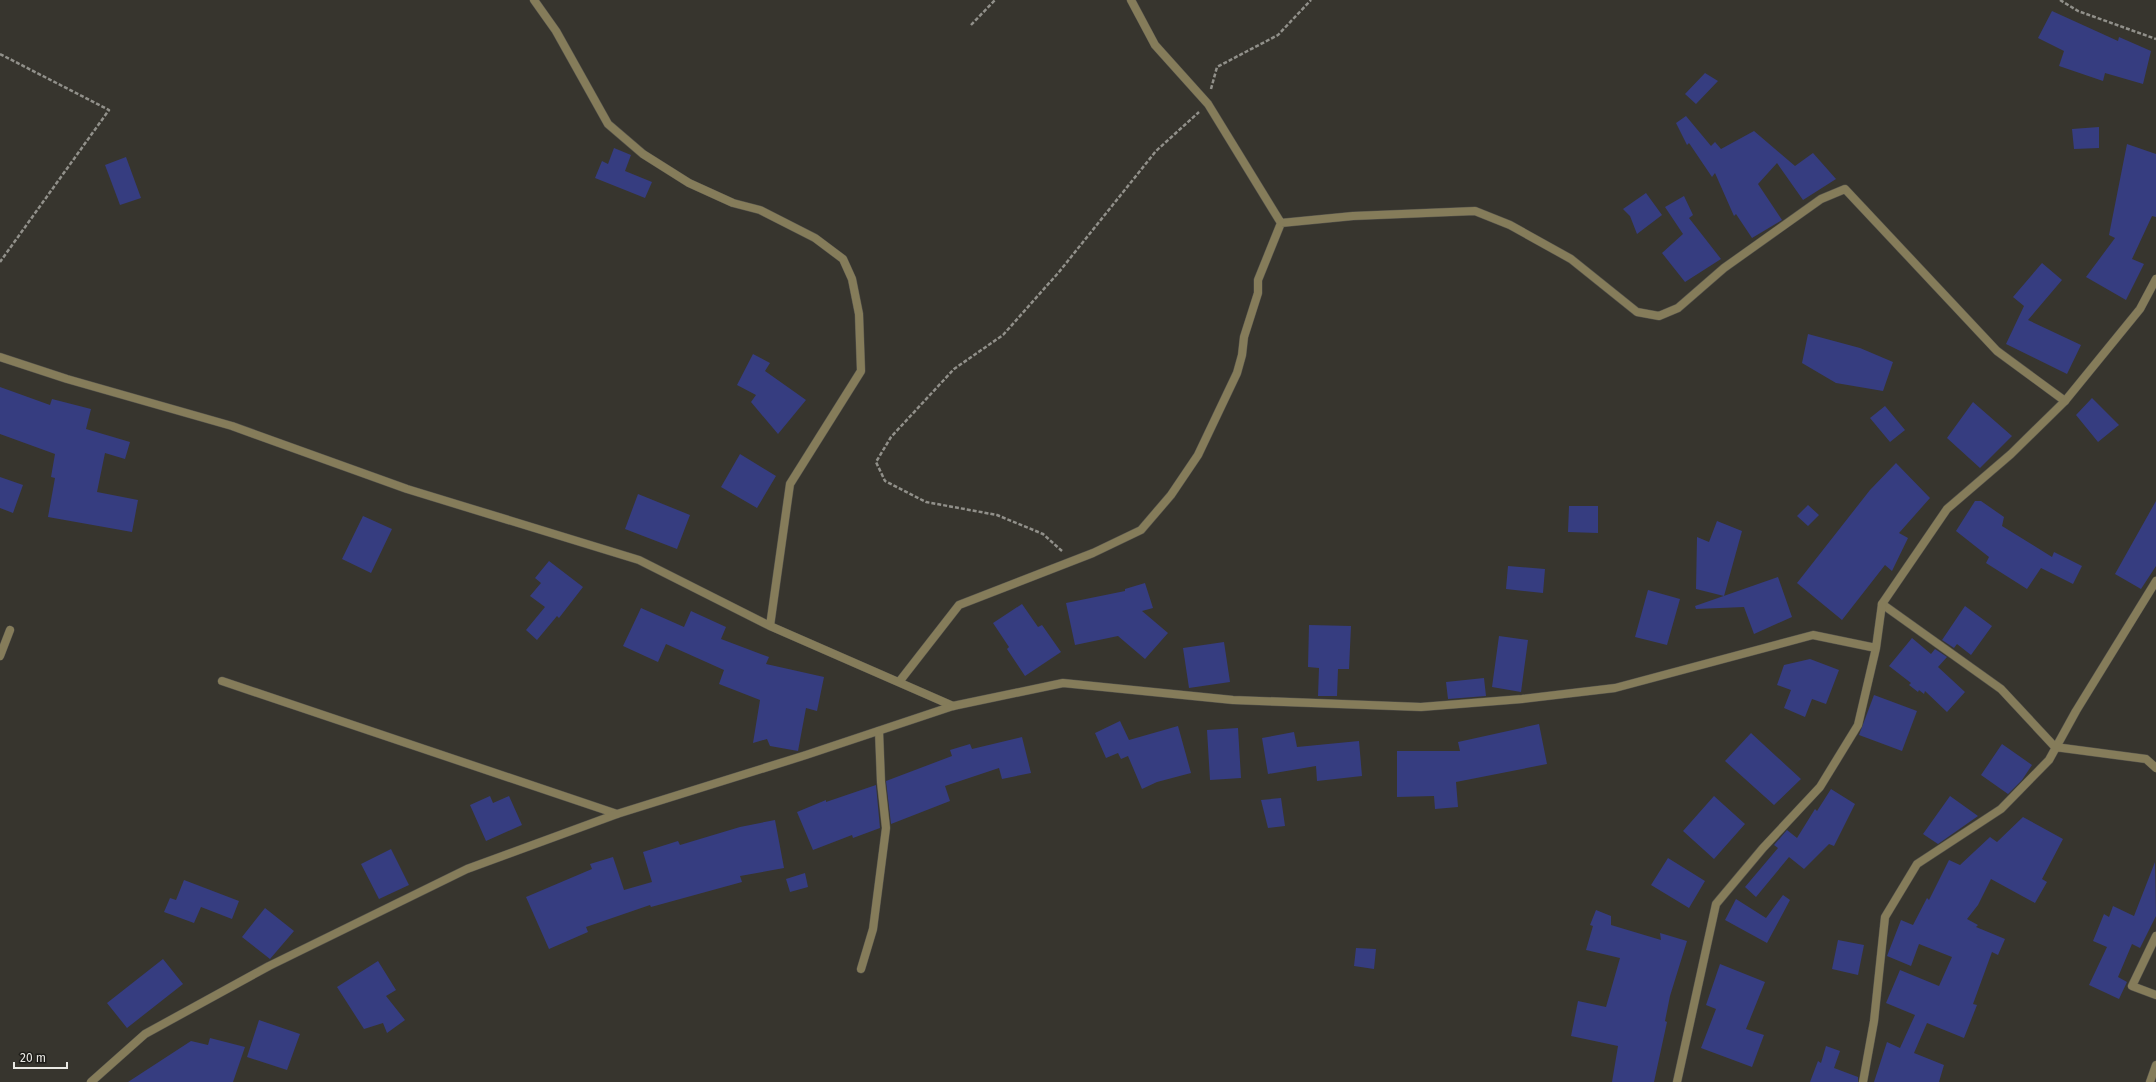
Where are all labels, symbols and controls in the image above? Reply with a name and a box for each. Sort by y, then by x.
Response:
scale bar [14,1044,67,1070]
text: 20 m [20,1051,46,1065]

